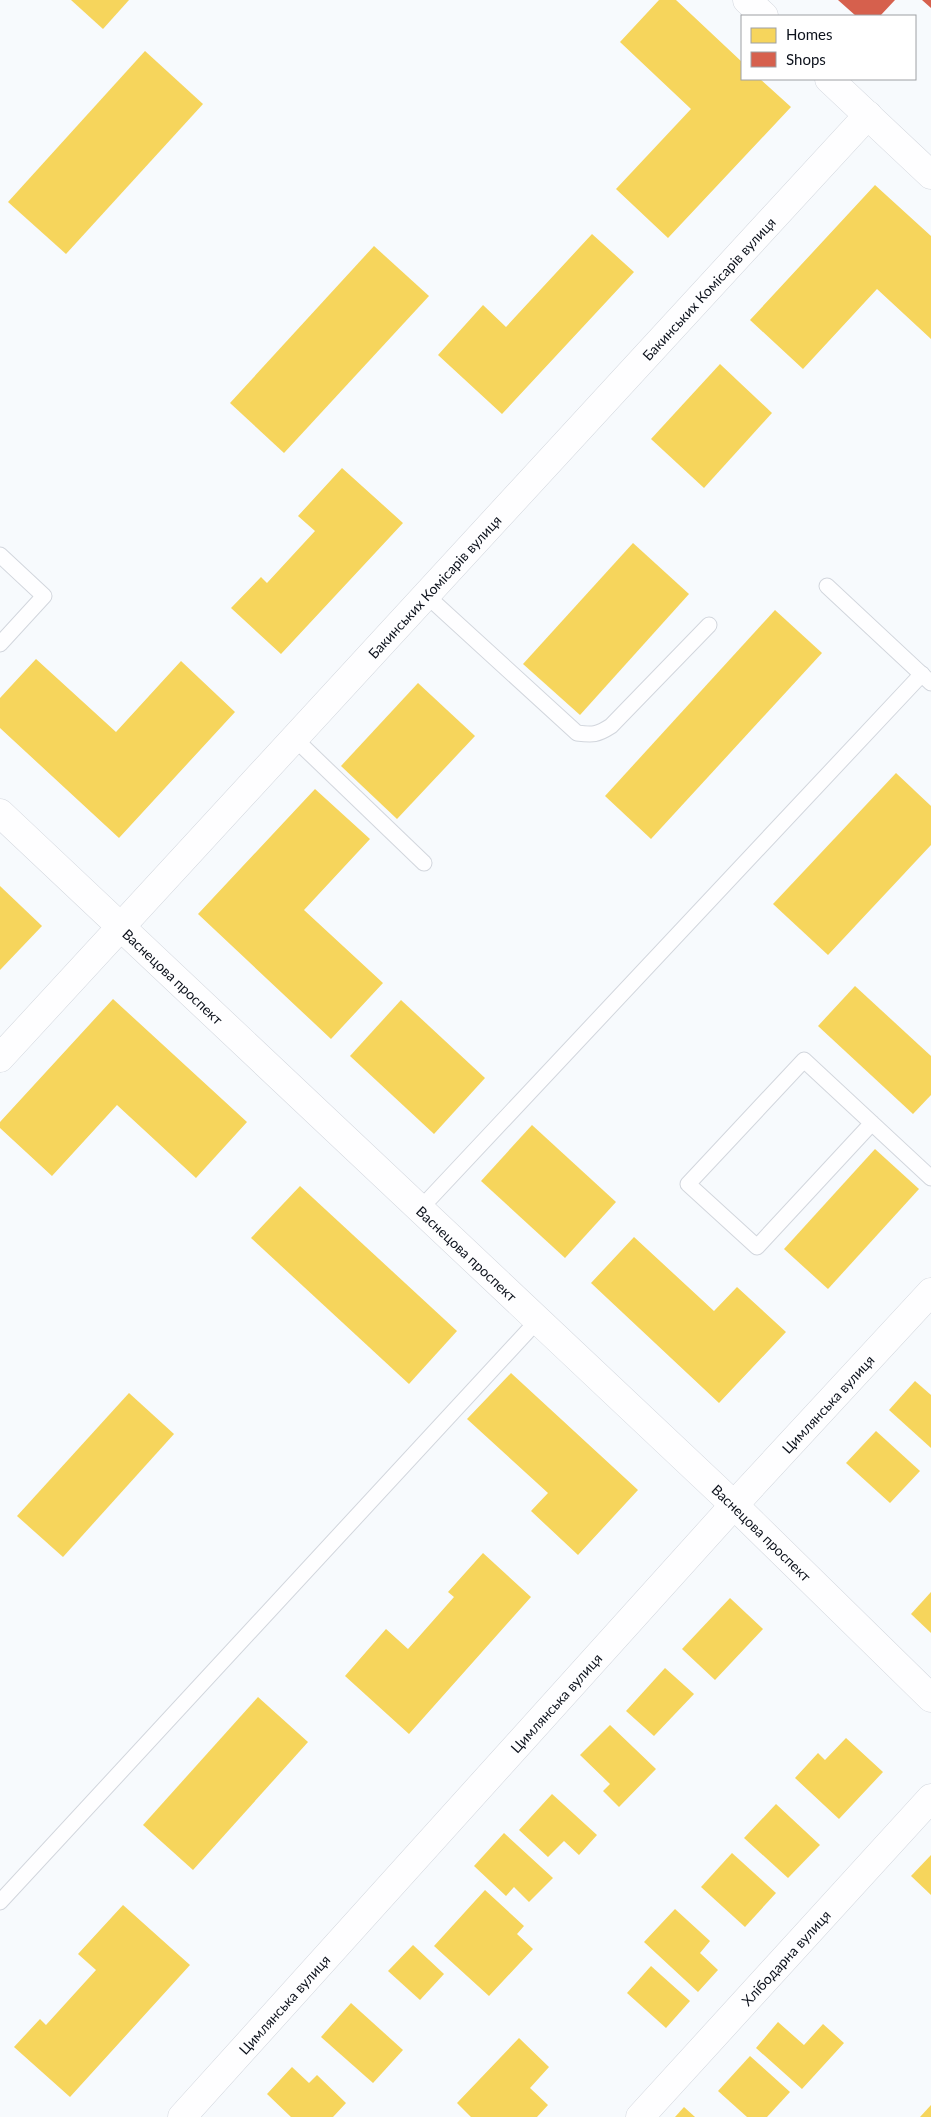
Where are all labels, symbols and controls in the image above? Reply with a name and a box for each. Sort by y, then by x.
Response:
legend [741,15,916,80]
text: Homes [786,25,832,43]
text: Shops [786,50,826,68]
street label: Бакинських Комісарів вулиця [638,213,779,364]
street label: Бакинських Комісарів вулиця [364,511,504,662]
street label: Васнецова проспект [119,925,227,1028]
street label: Васнецова проспект [413,1202,521,1305]
street label: Цимлянська вулиця [778,1351,877,1457]
street label: Васнецова проспект [709,1481,815,1585]
street label: Цимлянська вулиця [507,1649,605,1756]
street label: Хлібодарна вулиця [738,1906,833,2009]
street label: Цимлянська вулиця [235,1951,333,2057]

